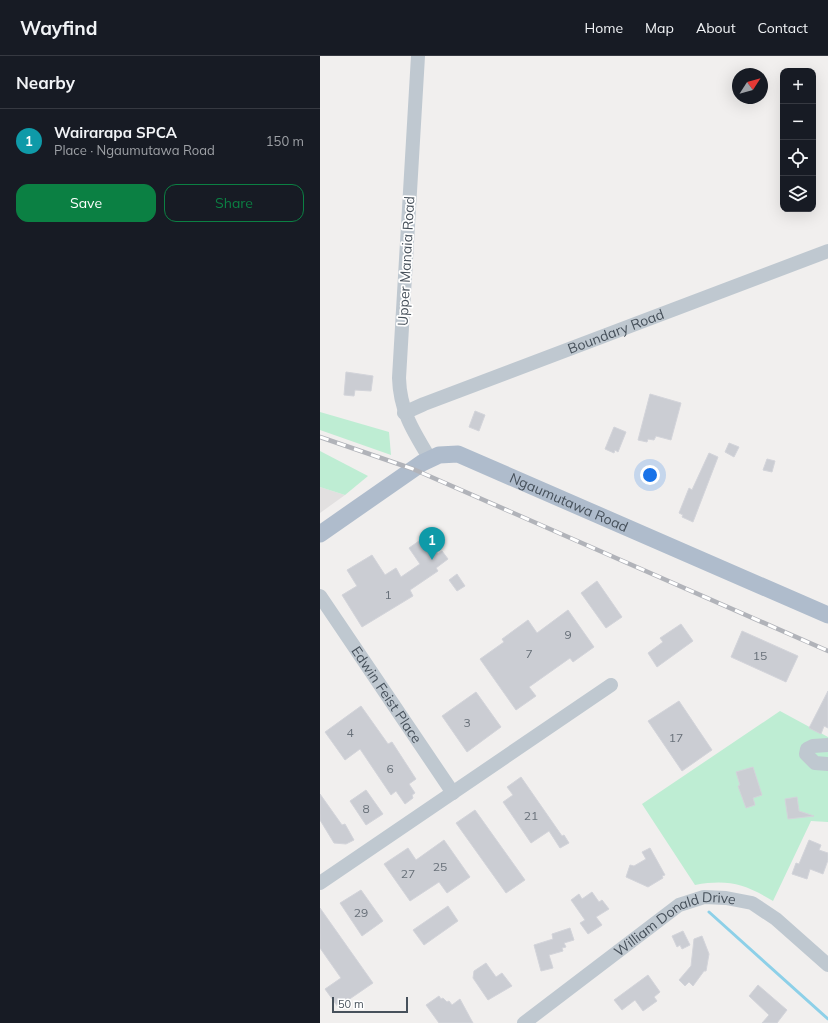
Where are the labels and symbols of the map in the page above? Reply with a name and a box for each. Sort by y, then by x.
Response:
north arrow [732,68,768,104]
street label: Upper Manaia Road [394,196,418,326]
street label: Boundary Road [565,305,666,358]
your location [640,465,660,485]
street label: Ngaumutawa Road [507,469,631,536]
pin: 1 [419,527,445,560]
house number: 1 [384,587,392,602]
house number: 9 [564,627,572,642]
street label: Edwin Feist Place [347,643,426,747]
house number: 7 [525,646,533,661]
house number: 15 [753,648,767,663]
house number: 3 [463,715,471,730]
house number: 4 [346,725,354,740]
house number: 17 [669,730,683,745]
house number: 6 [386,761,394,776]
house number: 8 [362,801,370,816]
house number: 21 [524,808,538,823]
house number: 25 [433,859,447,874]
house number: 27 [401,866,415,881]
street label: William Donald Drive [610,888,737,960]
house number: 29 [354,905,368,920]
scale bar [332,995,408,1014]

